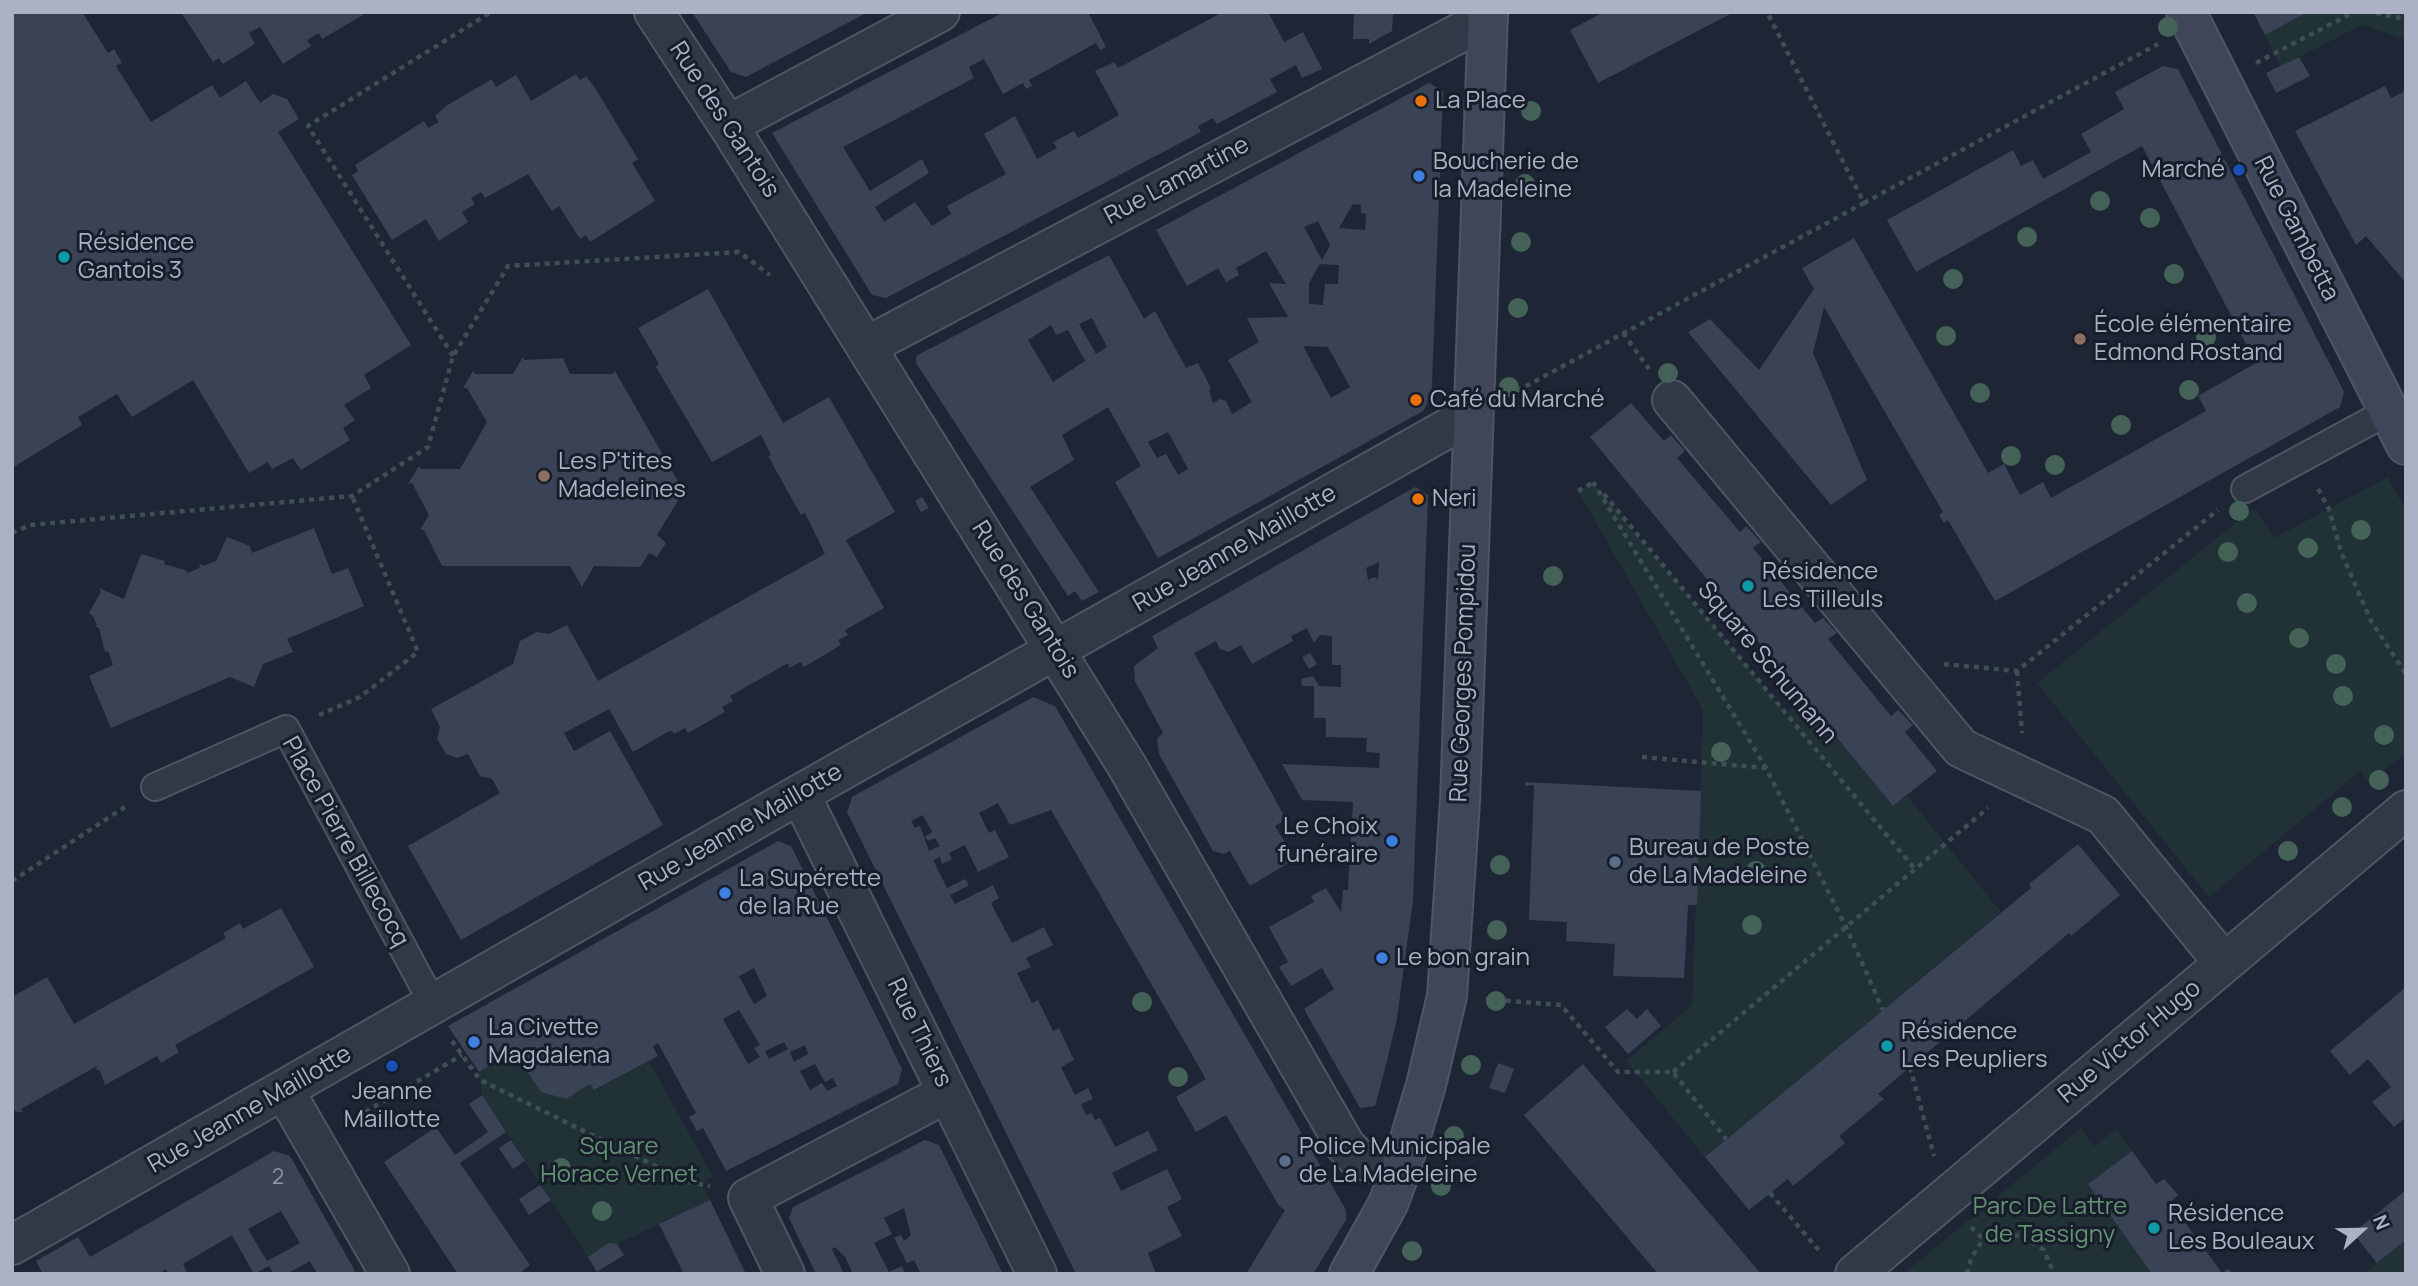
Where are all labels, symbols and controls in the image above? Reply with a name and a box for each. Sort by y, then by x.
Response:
street label: Rue des Gantois [663,37,785,203]
place label: La Place [1435,87,1526,115]
marker: La Place [1413,93,1429,109]
street label: Rue Lamartine [1100,131,1254,231]
place label: Boucherie de la Madeleine [1433,148,1579,204]
street label: Rue Gambetta [2247,152,2345,306]
place label: Marché [2142,156,2225,184]
marker: Marché [2231,162,2247,178]
marker: Boucherie de la Madeleine [1411,168,1427,184]
place label: Résidence Gantois 3 [78,229,194,285]
marker: Résidence Gantois 3 [56,249,72,265]
place label: École élémentaire Edmond Rostand [2094,311,2292,367]
marker: École élémentaire Edmond Rostand [2072,331,2088,347]
place label: Café du Marché [1430,386,1605,414]
marker: Café du Marché [1408,392,1424,408]
place label: Les P'tites Madeleines [558,448,686,504]
marker: Les P'tites Madeleines [536,468,552,484]
street label: Rue Jeanne Maillotte [1128,479,1342,619]
place label: Neri [1432,485,1477,513]
marker: Neri [1410,491,1426,507]
street label: Rue des Gantois [965,516,1085,684]
street label: Rue Georges Pompidou [1445,543,1483,803]
place label: Résidence Les Tilleuls [1762,558,1883,614]
street label: Square Schumann [1691,576,1843,750]
marker: Résidence Les Tilleuls [1740,578,1756,594]
street label: Place Pierre Billecocq [275,732,415,952]
street label: Rue Jeanne Maillotte [634,758,848,898]
place label: Le Choix funéraire [1277,813,1378,869]
marker: Le Choix funéraire [1384,833,1400,849]
place label: Bureau de Poste de La Madeleine [1629,834,1810,890]
marker: Bureau de Poste de La Madeleine [1607,854,1623,870]
place label: La Supérette de la Rue [739,865,881,921]
marker: La Supérette de la Rue [717,885,733,901]
place label: Le bon grain [1396,944,1530,972]
marker: Le bon grain [1374,950,1390,966]
street label: Rue Thiers [880,974,958,1092]
street label: Rue Victor Hugo [2053,974,2207,1110]
place label: La Civette Magdalena [488,1014,610,1070]
place label: Résidence Les Peupliers [1901,1018,2048,1074]
marker: La Civette Magdalena [466,1034,482,1050]
marker: Résidence Les Peupliers [1879,1038,1895,1054]
street label: Rue Jeanne Maillotte [143,1040,357,1180]
marker: Jeanne Maillotte [384,1058,400,1074]
place label: Jeanne Maillotte [344,1078,440,1134]
park label: Square Horace Vernet [540,1133,698,1189]
place label: Police Municipale de La Madeleine [1299,1133,1491,1189]
marker: Police Municipale de La Madeleine [1277,1153,1293,1169]
house number: 2 [272,1165,284,1191]
park label: Parc De Lattre de Tassigny [1973,1193,2127,1249]
north arrow [2327,1195,2397,1265]
place label: Résidence Les Bouleaux [2168,1200,2314,1256]
text: N [2367,1211,2396,1233]
marker: Résidence Les Bouleaux [2146,1220,2162,1236]

